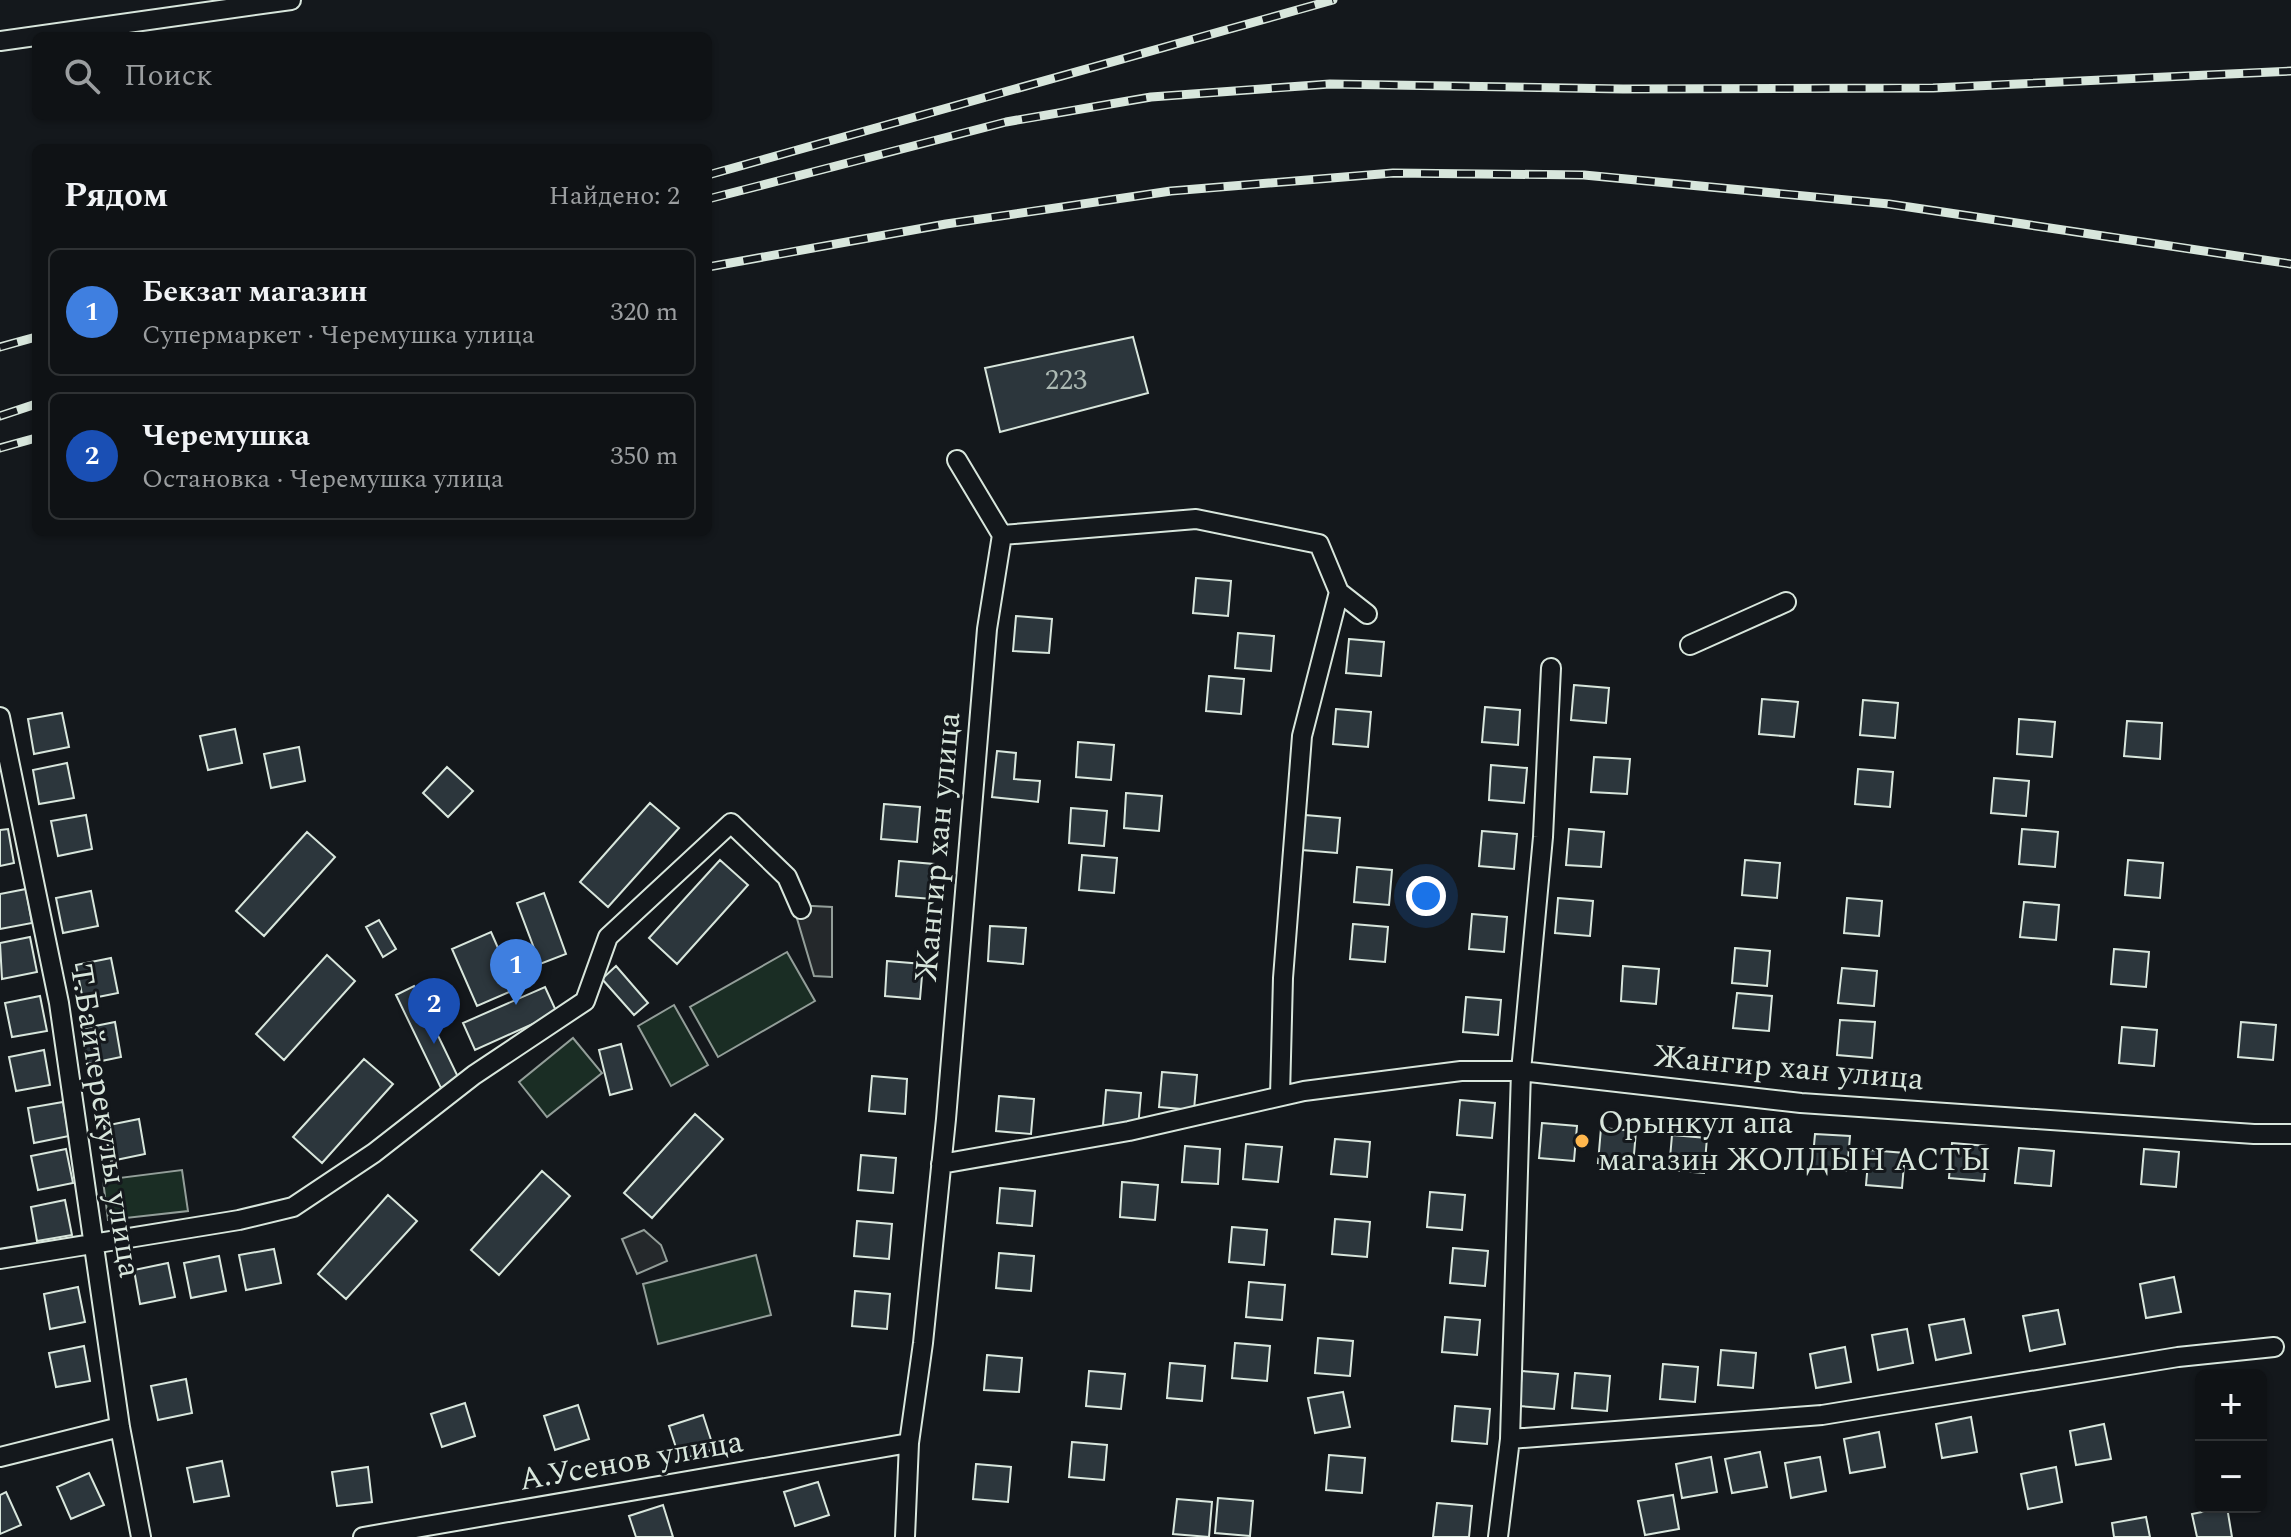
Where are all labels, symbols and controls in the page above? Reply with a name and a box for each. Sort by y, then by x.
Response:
search box [32,32,712,120]
text: Поиск [124,53,213,99]
icon: search [60,54,104,98]
text: Рядом [64,170,168,222]
text: Найдено: 2 [549,176,680,216]
text: Бекзат магазин [142,269,368,315]
text: 1 [85,292,99,332]
text: 320 m [610,292,678,332]
text: Супермаркет · Черемушка улица [142,315,535,355]
house number: 223 [1045,359,1087,402]
text: Черемушка [142,413,310,459]
text: 2 [85,436,99,476]
text: 350 m [610,436,678,476]
text: Остановка · Черемушка улица [142,459,504,499]
street label: Жангир хан улица [902,710,974,984]
your location [1406,876,1446,916]
pin: 1 [490,939,542,1005]
street label: Т.Байтерекулы улица [56,961,154,1282]
pin: 2 [408,978,460,1044]
street label: Жангир хан улица [1652,1032,1926,1104]
place label: Орынкул апа магазин ЖОЛДЫН АСТЫ [1598,1099,1991,1185]
marker: Орынкул апа магазин ЖОЛДЫН АСТЫ [1573,1132,1591,1150]
map controls [2195,1369,2267,1513]
button: + [2195,1369,2267,1441]
street label: А.Усенов улица [515,1417,747,1505]
button: − [2195,1441,2267,1513]

